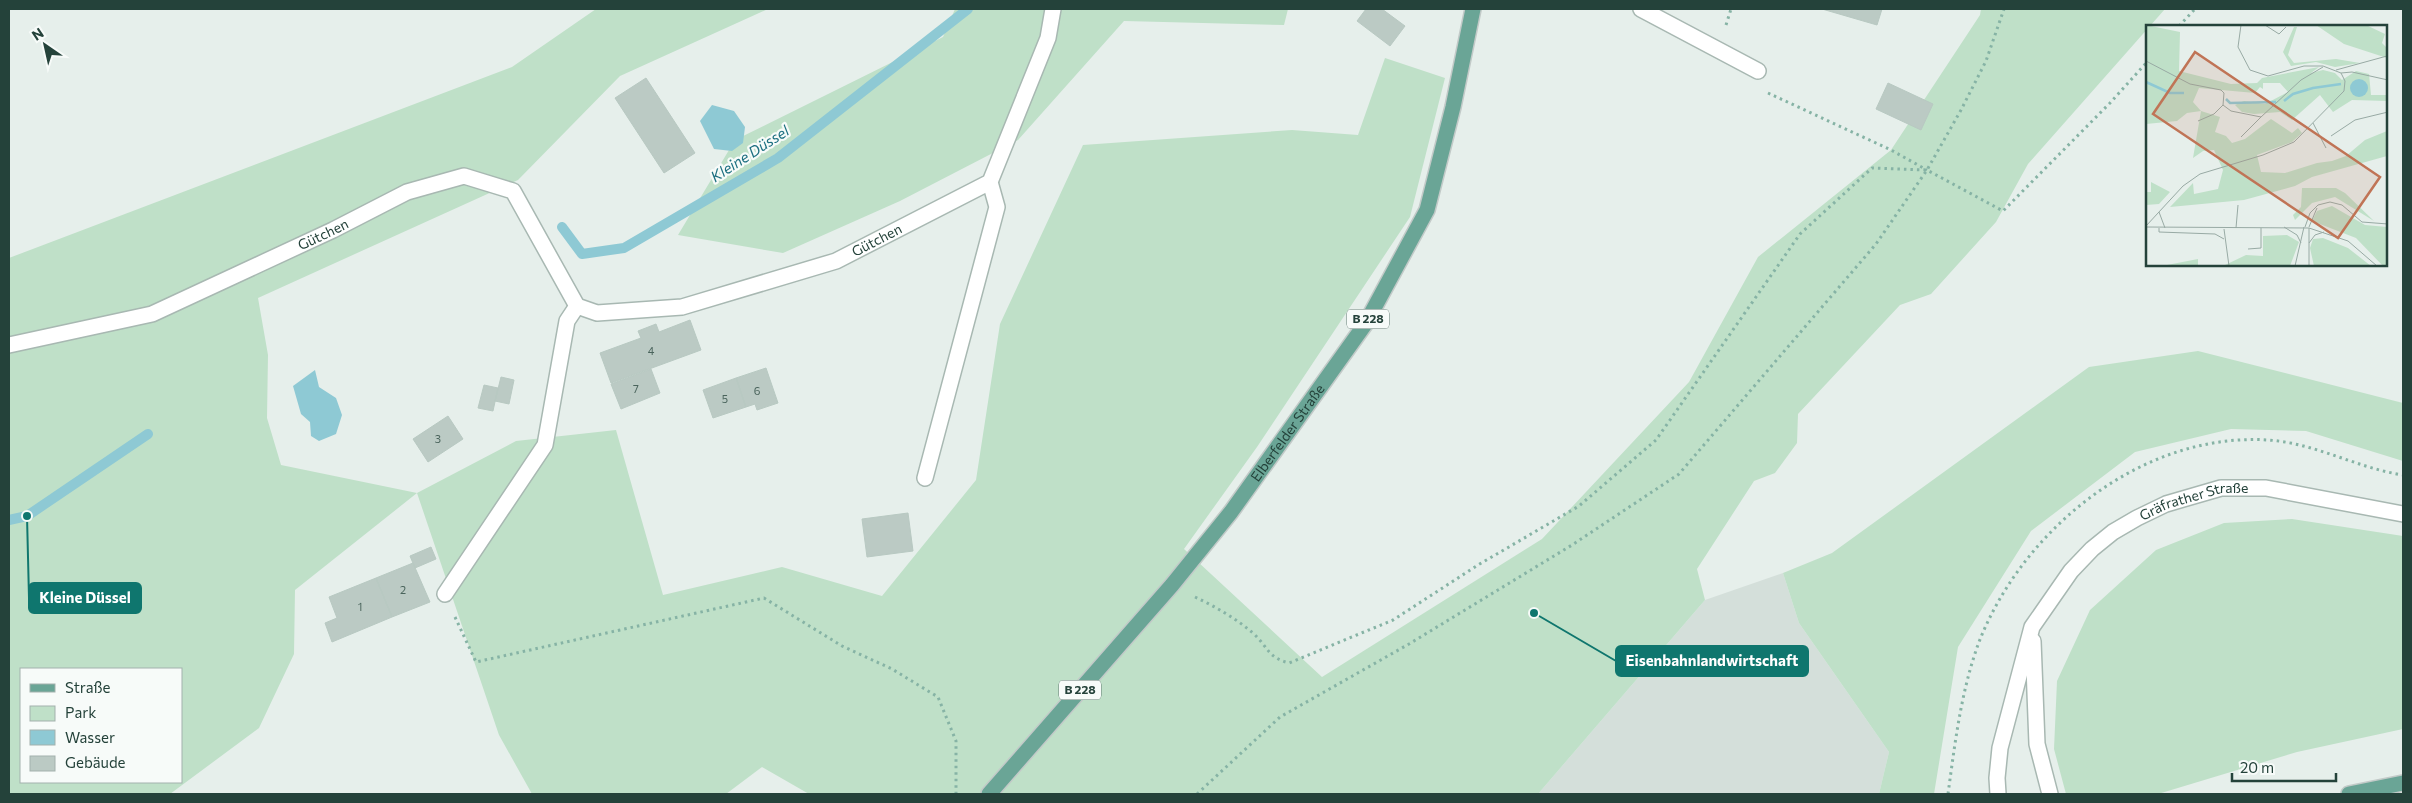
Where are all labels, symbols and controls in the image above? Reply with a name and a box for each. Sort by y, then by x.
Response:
north arrow [20,20,70,70]
text: N [28,24,47,44]
inset map [2146,25,2387,266]
water label: Kleine Düssel [707,121,793,185]
street label: Gütchen [295,215,351,253]
street label: Gütchen [849,220,904,260]
road number: B 228 [1347,310,1389,328]
house number: 4 [648,344,655,357]
street label: Elberfelder Straße [1247,381,1328,484]
house number: 7 [633,382,639,395]
house number: 6 [754,384,761,397]
house number: 5 [722,392,728,405]
house number: 3 [435,432,441,445]
street label: Gräfrather Straße [2136,479,2248,524]
callout: Kleine Düssel [29,583,141,613]
house number: 2 [400,583,406,596]
text: Kleine Düssel [39,588,131,606]
house number: 1 [358,600,362,613]
callout: Eisenbahnlandwirtschaft [1616,646,1808,676]
text: Eisenbahnlandwirtschaft [1626,651,1798,669]
legend [20,668,182,783]
text: Straße [65,678,111,696]
road number: B 228 [1059,680,1101,700]
text: Park [65,703,96,721]
text: Wasser [65,728,115,746]
scale bar [2232,750,2336,782]
text: Gebäude [65,753,126,771]
text: 20 m [2240,758,2274,776]

